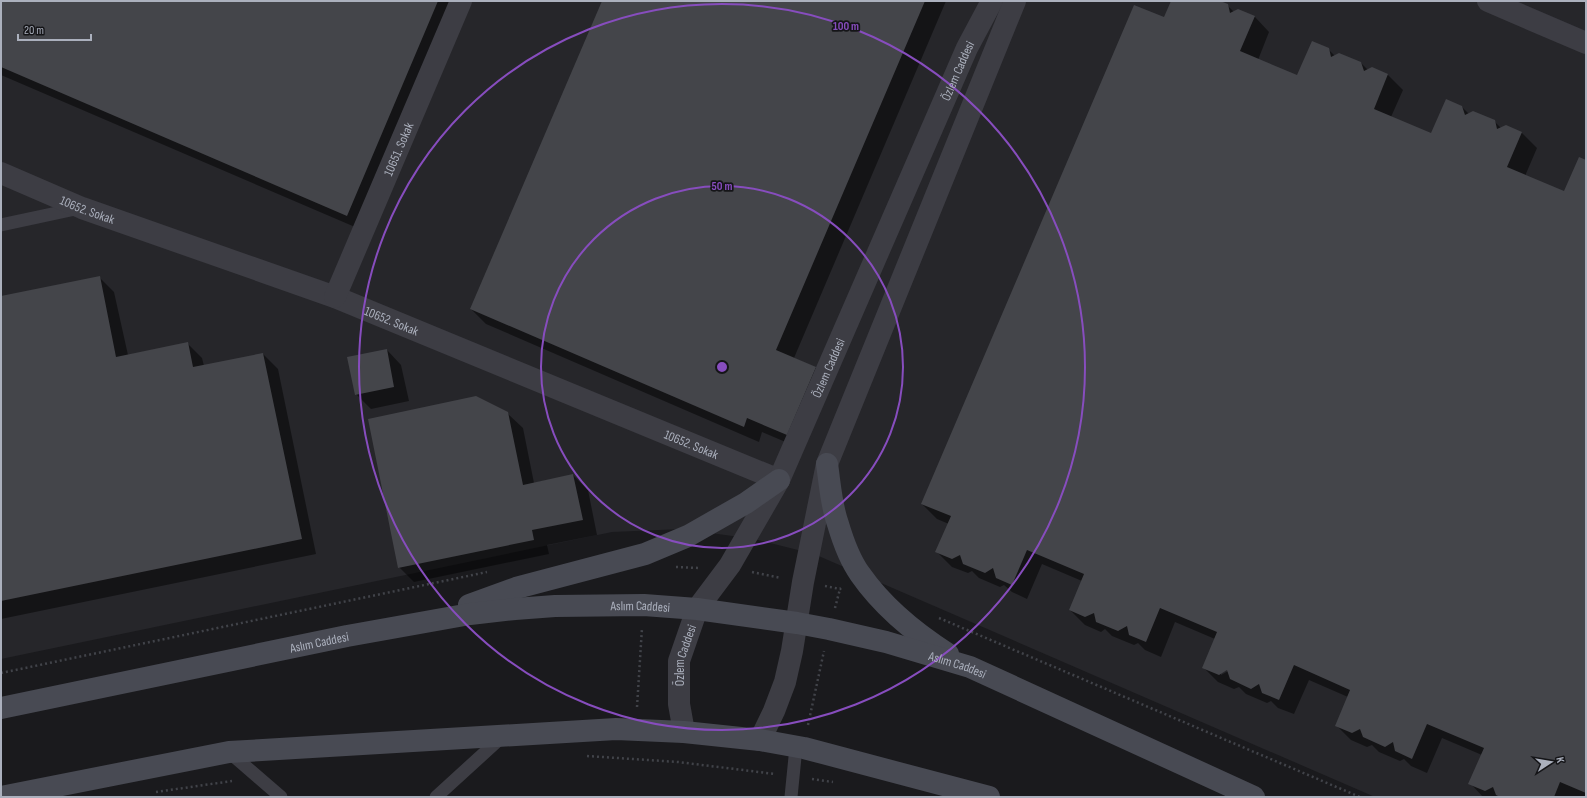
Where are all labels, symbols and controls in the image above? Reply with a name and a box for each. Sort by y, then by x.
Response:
scale bar [18,16,91,42]
text: 100 m [833,19,859,34]
text: 20 m [24,23,44,38]
street label: Özlem Caddesi [937,39,978,103]
street label: 10651. Sokak [381,120,417,178]
text: 50 m [712,179,732,194]
street label: 10652. Sokak [57,193,117,228]
street label: 10652. Sokak [362,303,421,340]
street label: Özlem Caddesi [808,336,849,400]
centre of rings [715,360,729,374]
street label: 10652. Sokak [662,427,721,463]
street label: Aslım Caddesi [609,598,671,616]
street label: Özlem Caddesi [671,623,700,686]
street label: Aslım Caddesi [287,629,350,657]
street label: Aslım Caddesi [926,648,989,682]
north arrow [1531,742,1571,782]
text: K [1553,756,1567,765]

